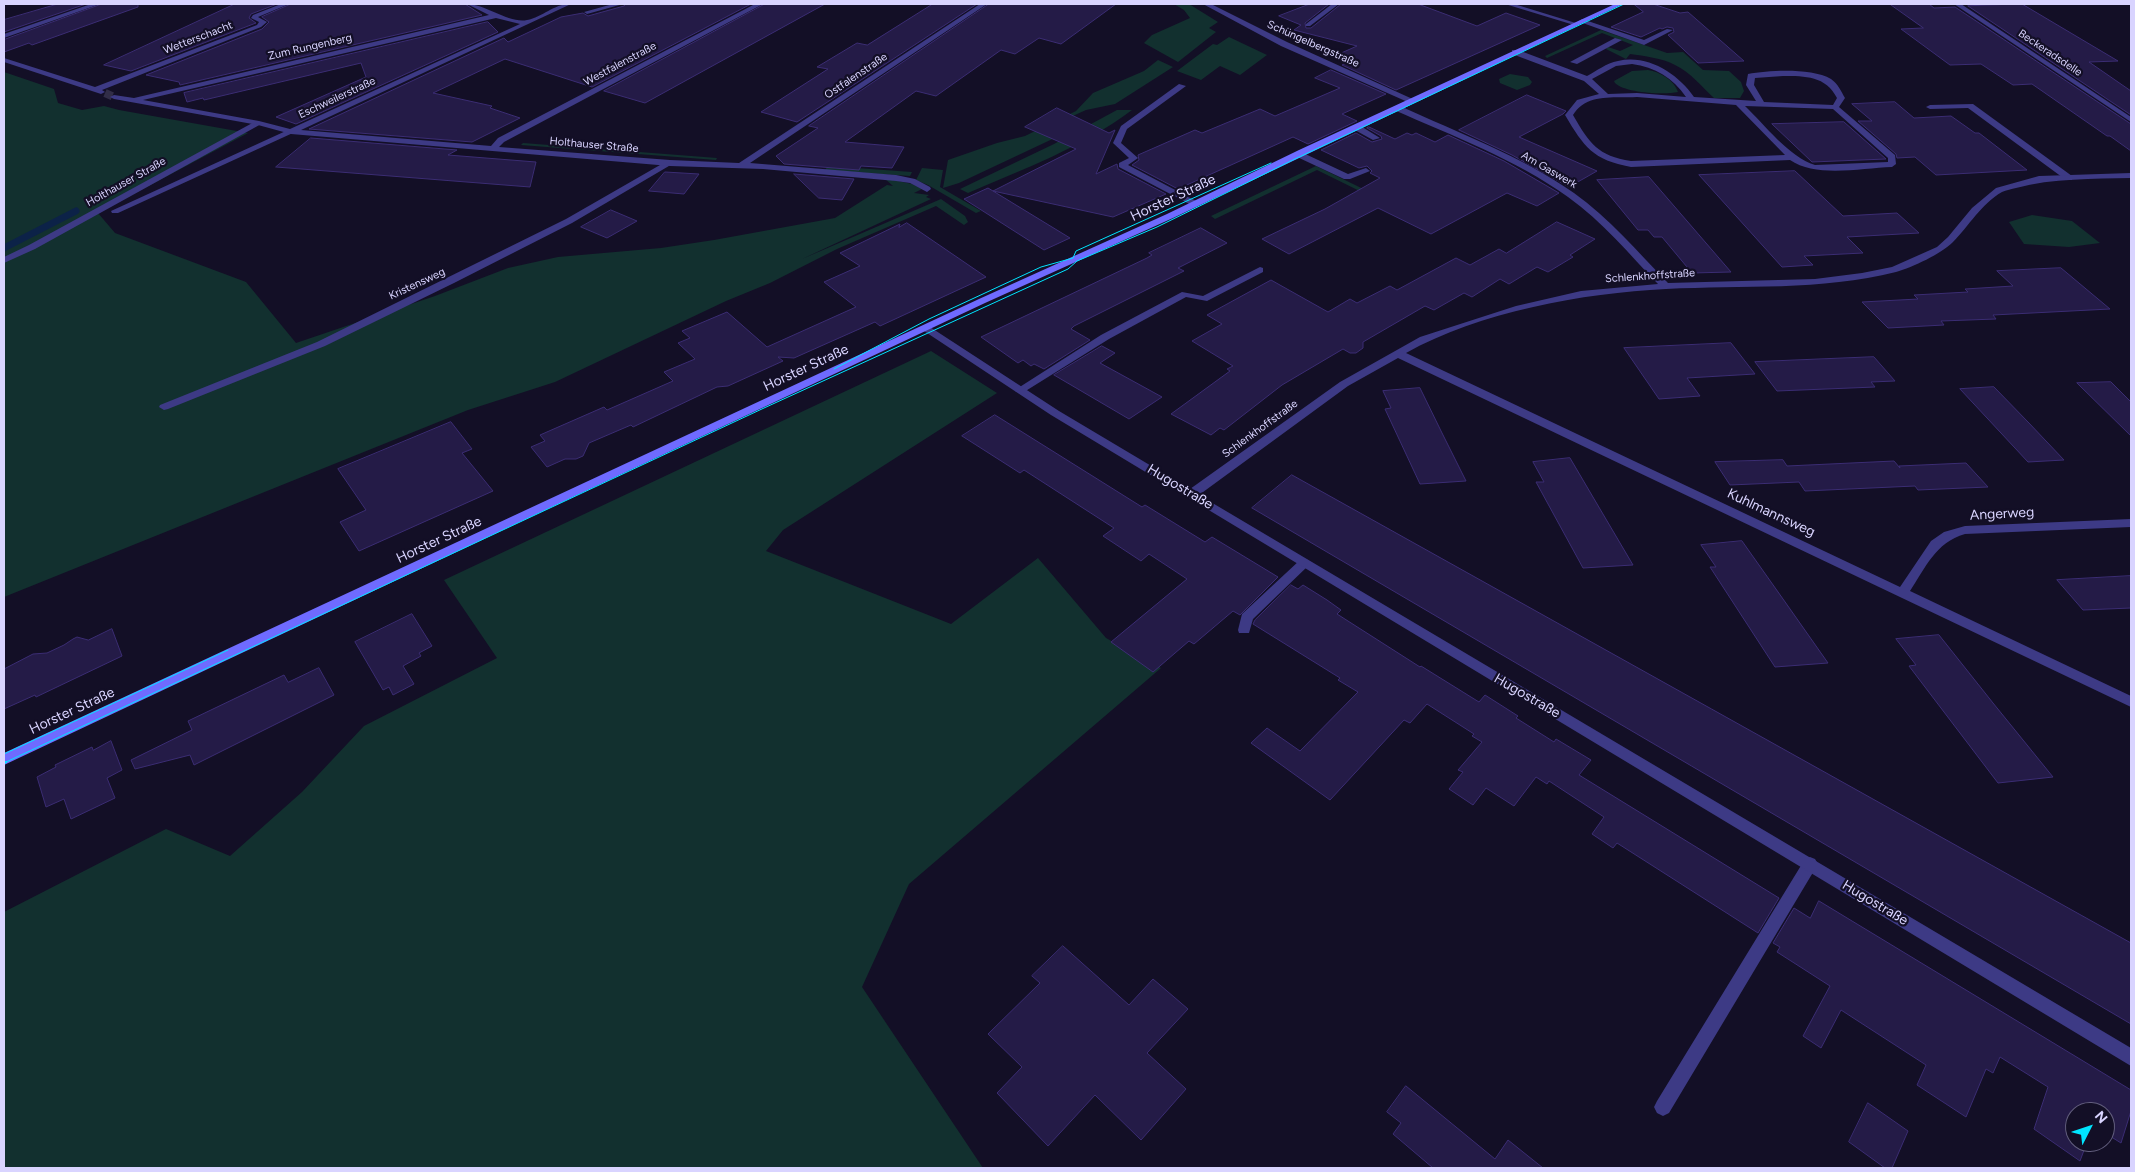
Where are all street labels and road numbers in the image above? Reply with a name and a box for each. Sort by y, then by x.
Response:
street label: Schüngelbergstraße [1265,18,1361,70]
street label: Wetterschacht [161,19,235,57]
street label: Beckeradsdelle [2016,27,2084,79]
street label: Zum Rungenberg [267,31,353,63]
street label: Westfalenstraße [581,39,659,89]
street label: Ostfalenstraße [822,50,890,102]
street label: Eschweilerstraße [296,74,378,122]
street label: Holthauser Straße [549,135,639,155]
street label: Am Gaswerk [1519,149,1579,191]
street label: Holthauser Straße [84,155,168,209]
street label: Horster Straße [1128,171,1218,225]
street label: Kristensweg [387,265,447,303]
street label: Schlenkhoffstraße [1605,266,1695,286]
street label: Horster Straße [761,341,851,395]
street label: Schlenkhoffstraße [1220,397,1300,461]
street label: Hugostraße [1144,461,1216,513]
street label: Kuhlmannsweg [1724,485,1818,541]
street label: Angerweg [1969,504,2035,524]
street label: Horster Straße [394,513,484,567]
street label: Hugostraße [1491,670,1563,722]
street label: Horster Straße [27,684,117,738]
street label: Hugostraße [1839,877,1911,929]

